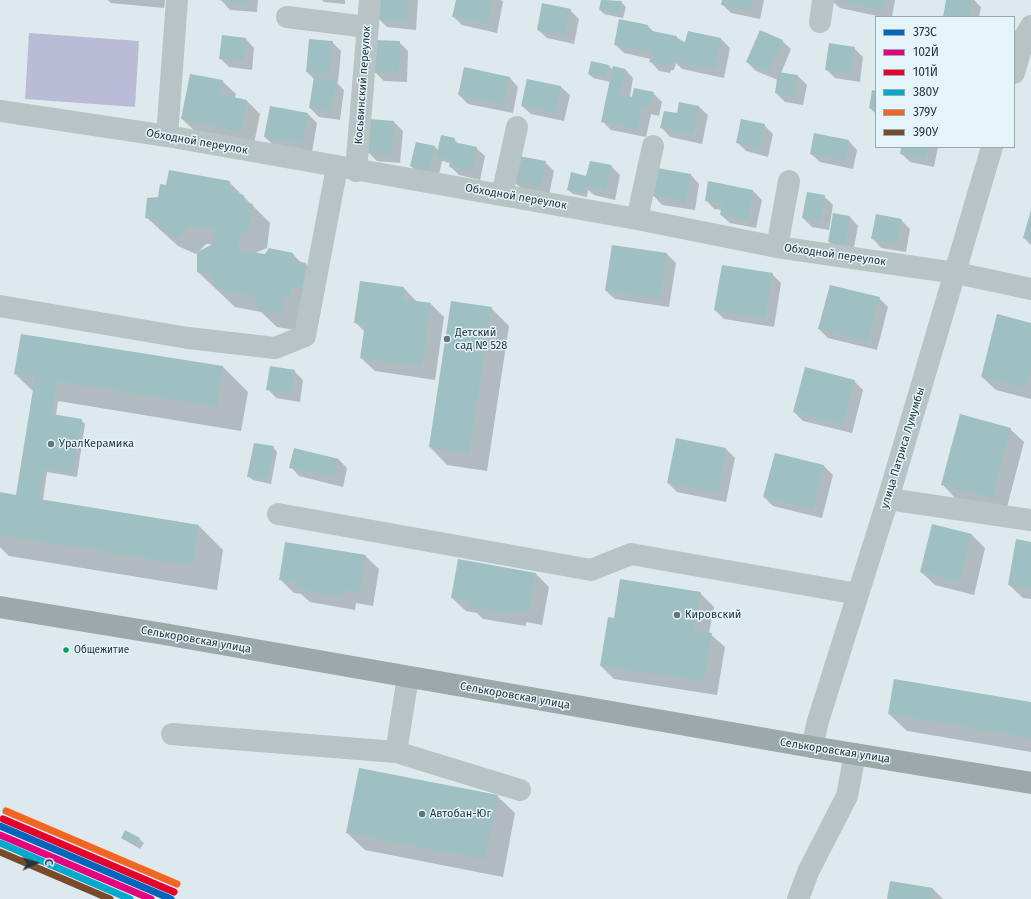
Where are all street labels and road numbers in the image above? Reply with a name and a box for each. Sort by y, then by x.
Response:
street label: Косьвинский переулок [352,25,374,145]
street label: Обходной переулок [145,127,249,157]
street label: Обходной переулок [464,182,568,212]
street label: Обходной переулок [783,241,887,269]
street label: улица Патриса Лумумбы [878,386,928,510]
street label: Селькоровская улица [140,624,252,656]
street label: Селькоровская улица [459,680,571,712]
street label: Селькоровская улица [779,736,891,766]

